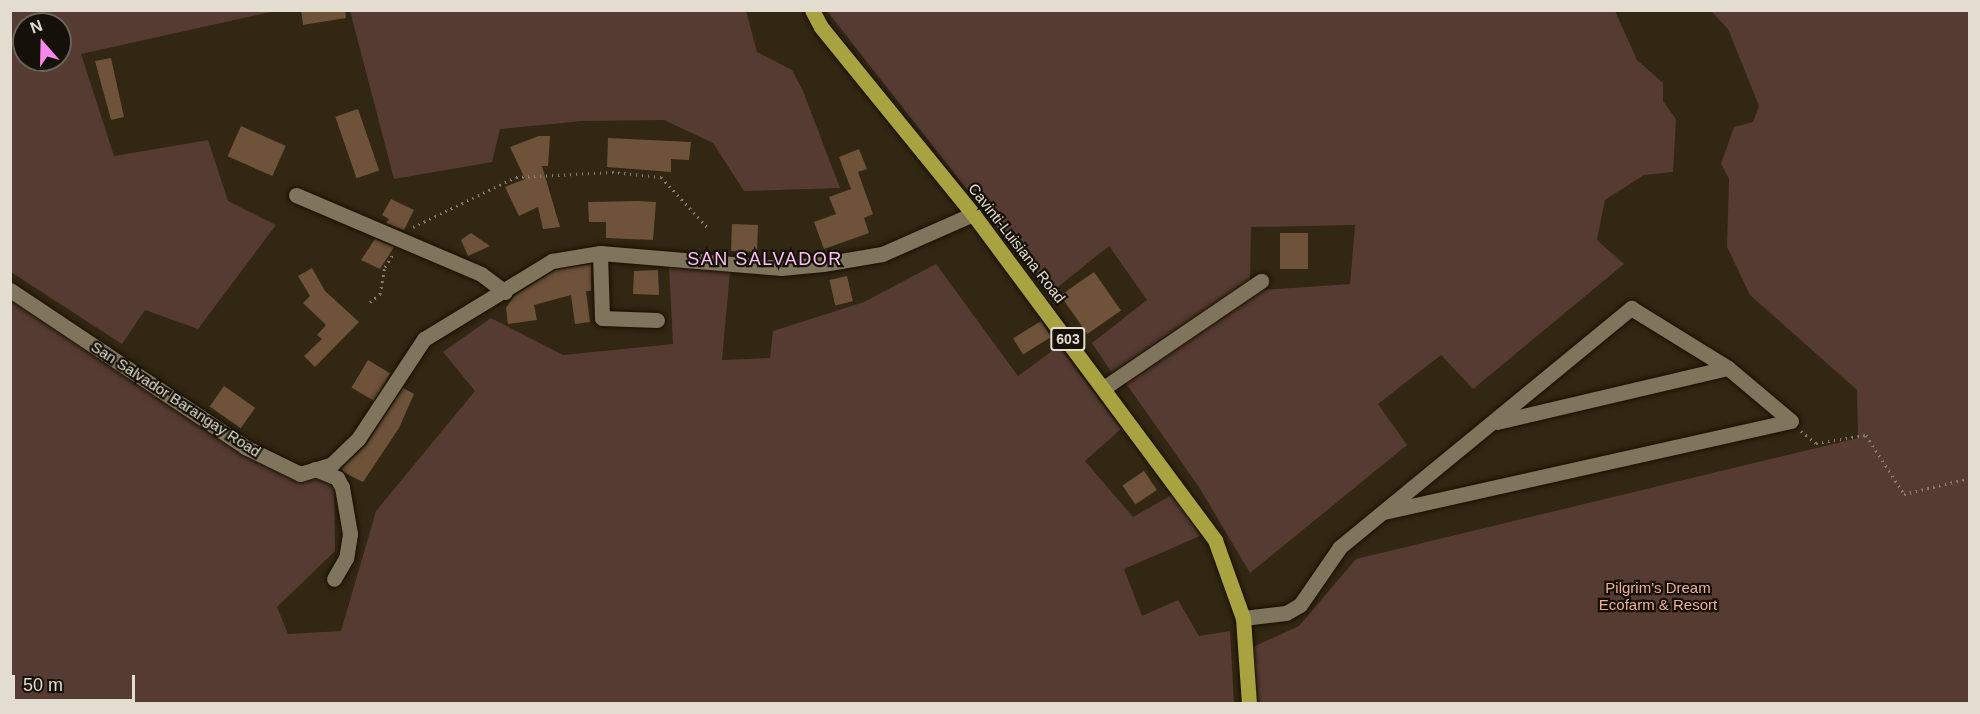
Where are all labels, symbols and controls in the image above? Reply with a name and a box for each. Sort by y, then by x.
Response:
north arrow [12,12,72,72]
text: N [28,17,45,36]
street label: Cavinti-Luisiana Road [965,180,1069,306]
district label: SAN SALVADOR [687,248,843,270]
road number: 603 [1050,328,1086,350]
street label: San Salvador Barangay Road [88,337,264,461]
park label: Pilgrim's Dream Ecofarm & Resort [1599,578,1717,613]
scale bar [15,663,138,701]
text: 50 m [23,675,63,695]

